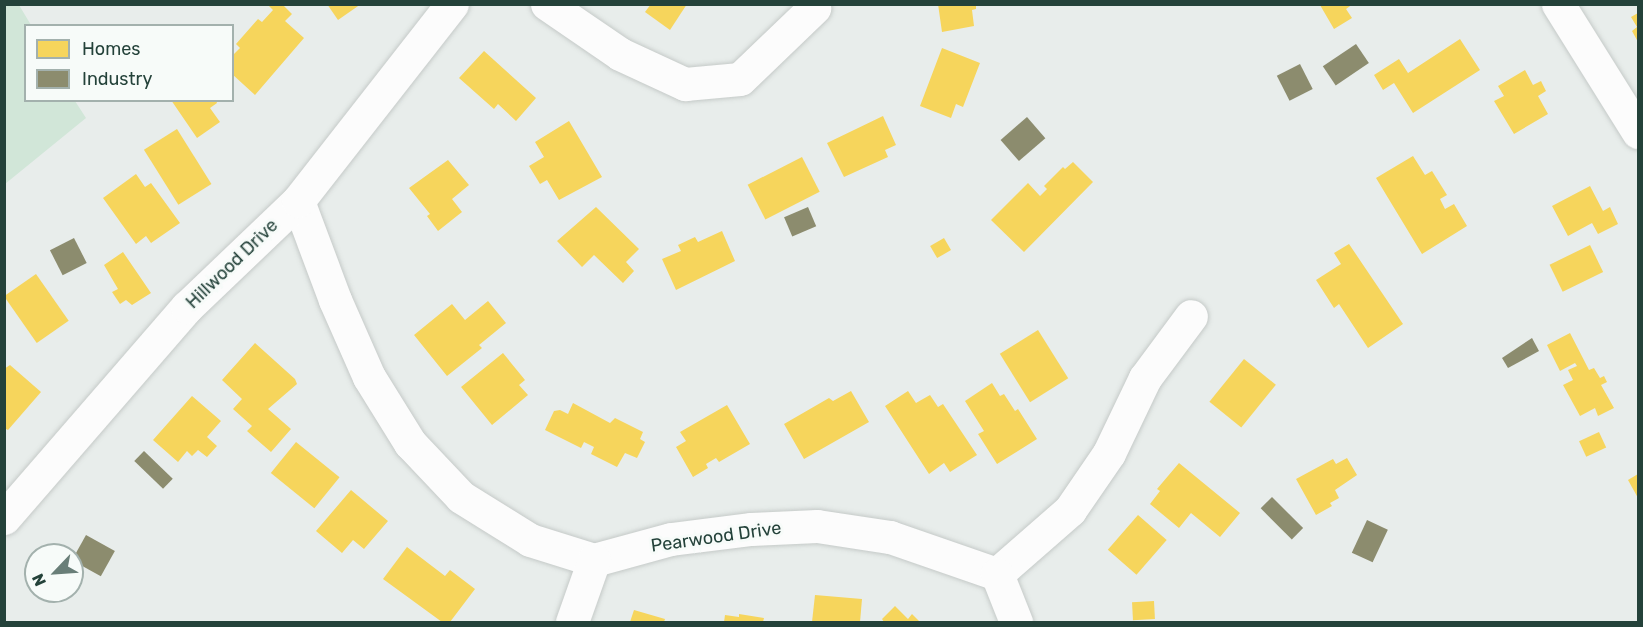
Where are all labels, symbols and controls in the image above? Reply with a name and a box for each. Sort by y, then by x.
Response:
legend [24,24,234,102]
text: Homes [82,38,140,60]
text: Industry [82,68,152,90]
street label: Hillwood Drive [182,215,282,313]
street label: Pearwood Drive [649,517,783,557]
north arrow [24,543,84,603]
text: N [28,571,50,589]

